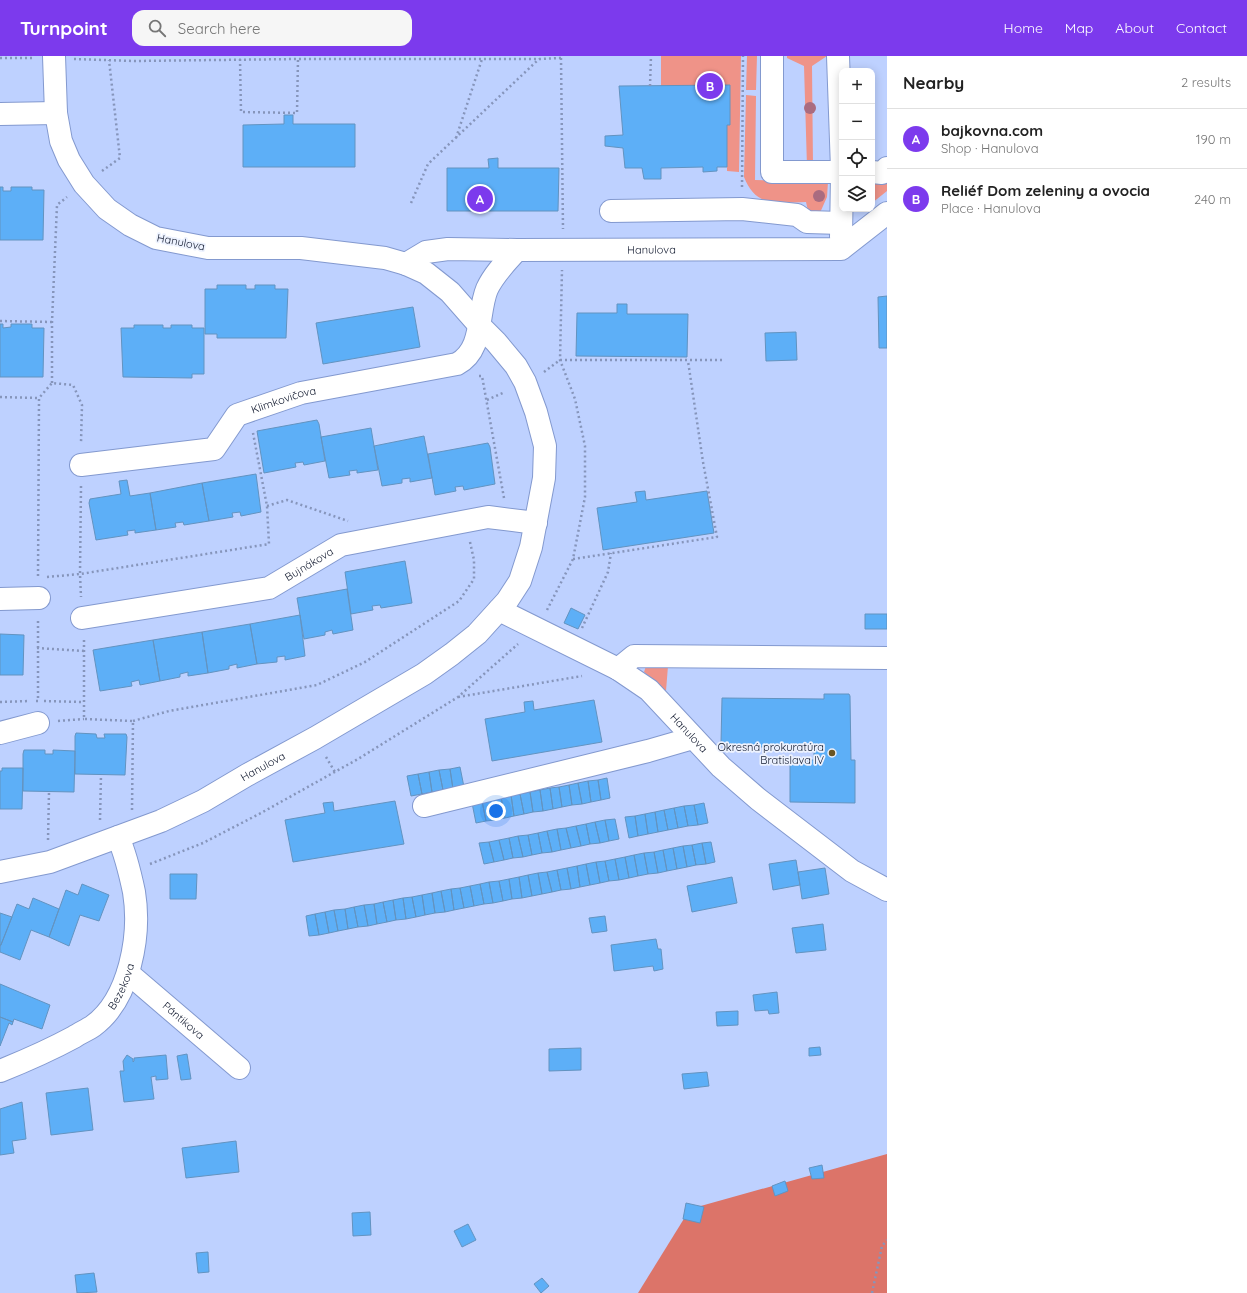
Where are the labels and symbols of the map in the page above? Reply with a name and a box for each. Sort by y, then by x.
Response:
pin: B [697,71,723,101]
pin: A [467,184,493,214]
street label: Hanulova [156,230,206,254]
street label: Hanulova [627,243,676,257]
street label: Klimkovičova [249,383,317,417]
street label: Bujnákova [282,544,336,584]
street label: Hanulova [667,710,711,755]
place label: Okresná prokuratúra Bratislava IV [717,740,824,767]
marker: Okresná prokuratúra Bratislava IV [827,748,837,758]
street label: Hanulova [238,749,288,784]
your location [486,801,506,821]
street label: Bezekova [105,962,137,1012]
street label: Pántikova [160,999,207,1042]

